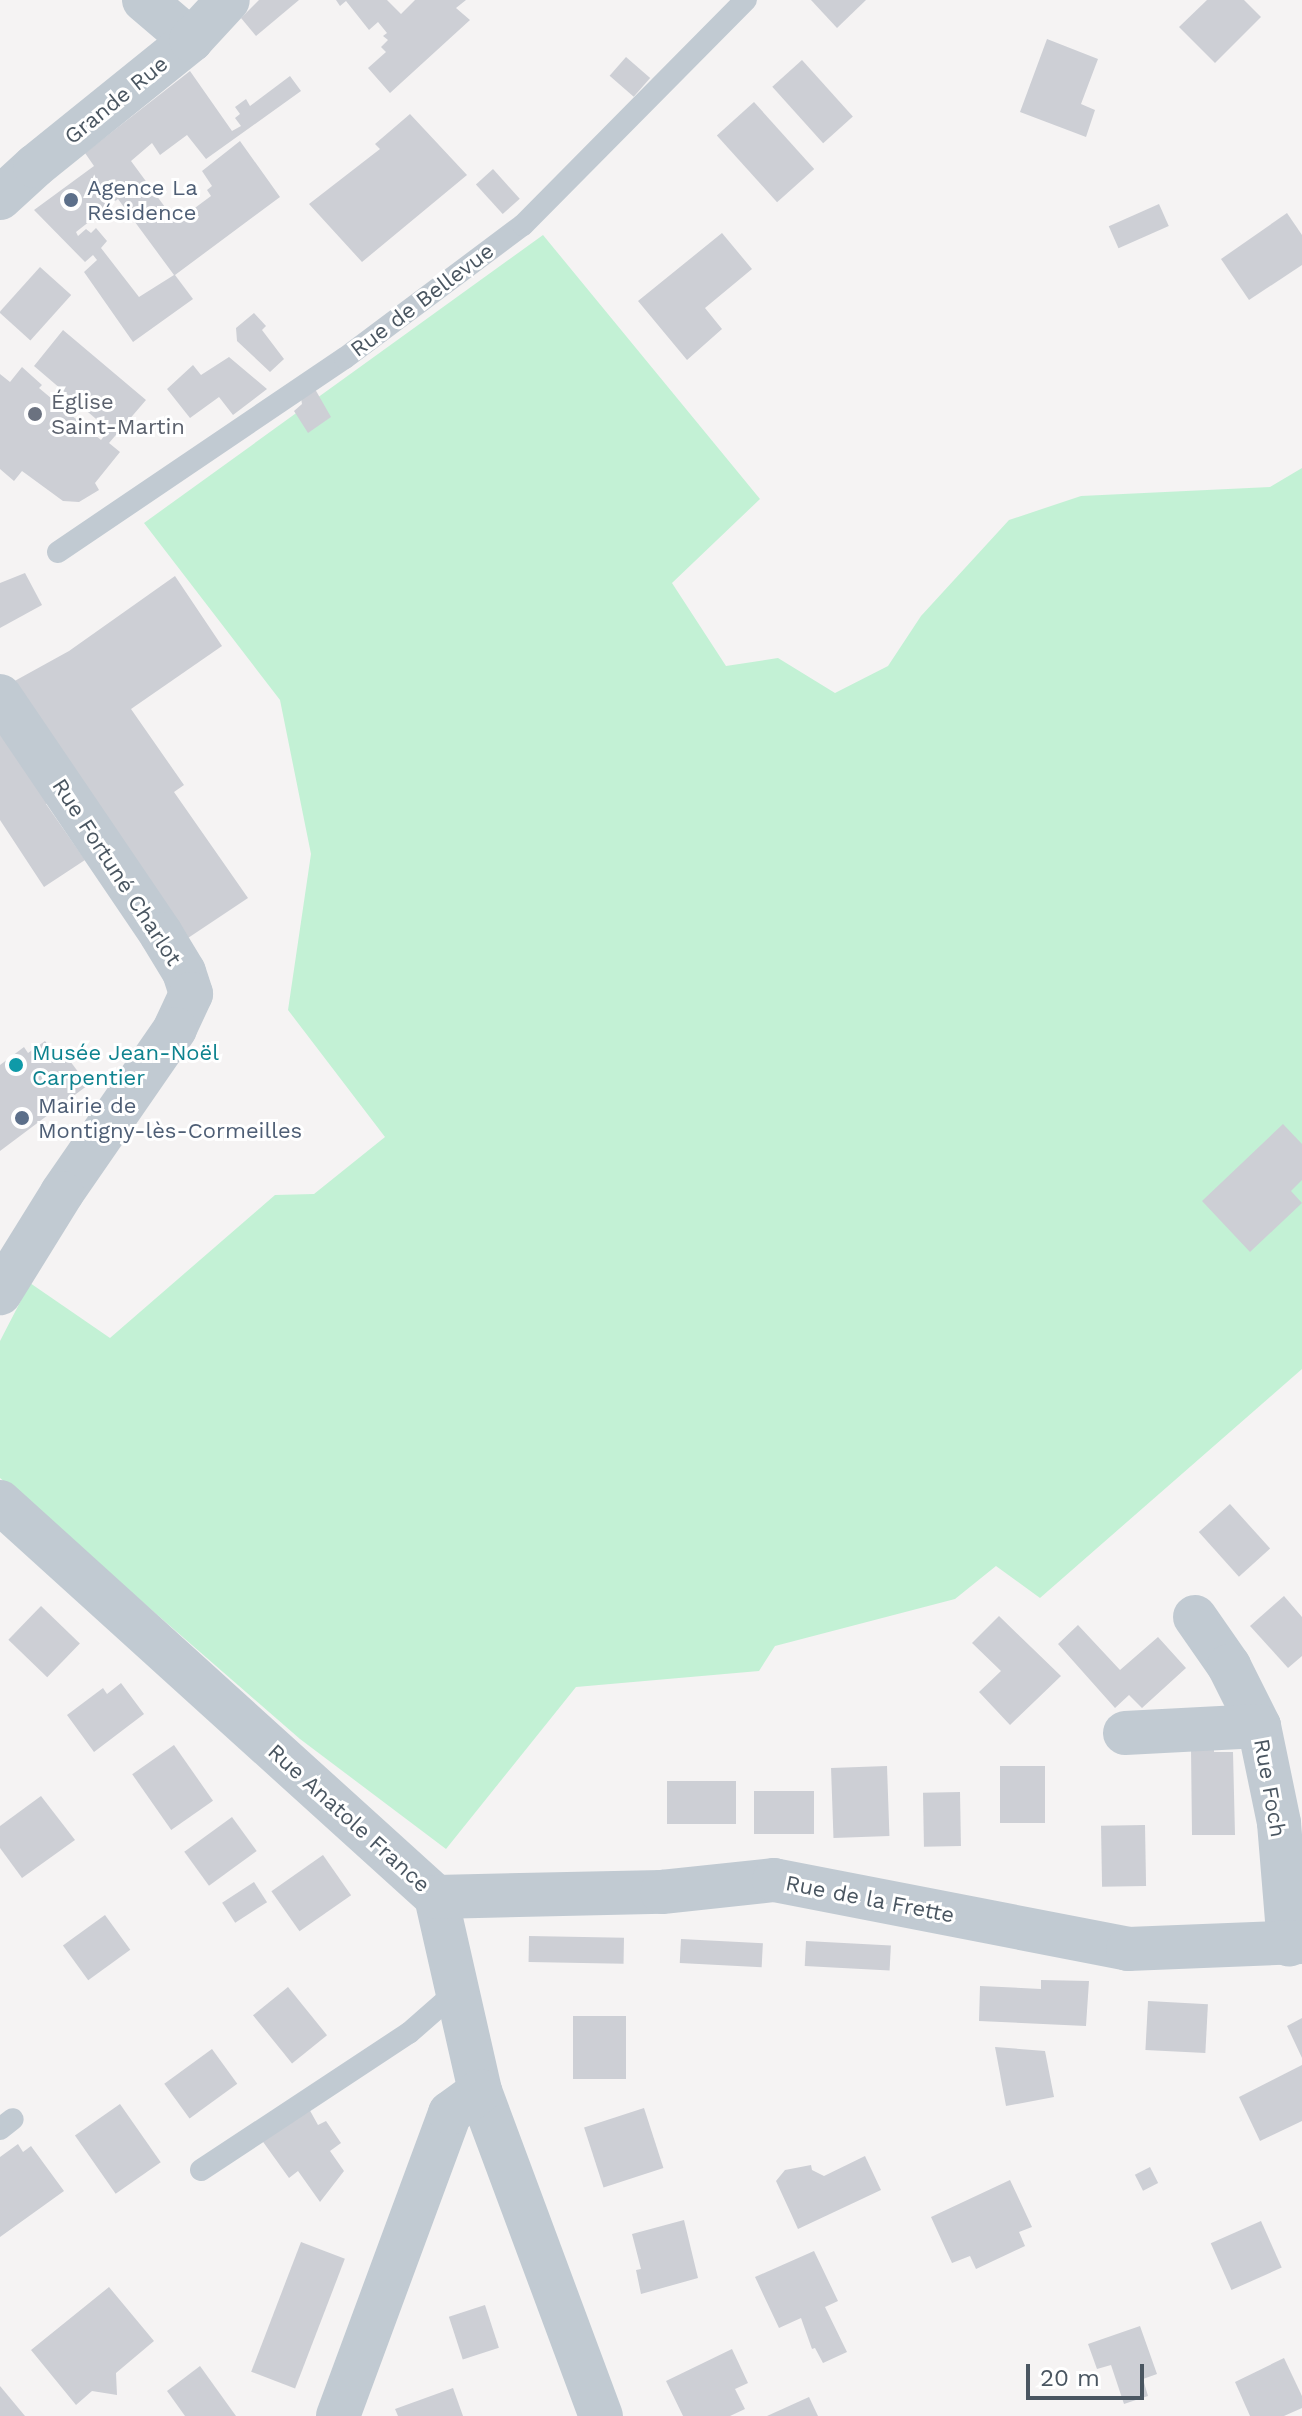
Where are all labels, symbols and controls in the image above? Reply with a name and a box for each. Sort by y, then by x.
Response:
street label: Grande Rue [59,50,173,150]
place label: Agence La Résidence [87,174,198,226]
marker: Agence La Résidence [62,191,80,209]
street label: Rue de Bellevue [345,237,499,363]
place label: Église Saint-Martin [51,388,185,440]
marker: Église Saint-Martin [26,405,44,423]
street label: Rue Fortuné Charlot [47,774,187,970]
place label: Musée Jean-Noël Carpentier [32,1039,220,1090]
marker: Musée Jean-Noël Carpentier [7,1056,25,1074]
place label: Mairie de Montigny-lès-Cormeilles [38,1092,302,1144]
marker: Mairie de Montigny-lès-Cormeilles [13,1109,31,1127]
street label: Rue Foch [1248,1737,1292,1839]
street label: Rue Anatole France [262,1738,436,1898]
street label: Rue de la Frette [783,1870,957,1928]
scale bar [1030,2348,1148,2398]
text: 20 m [1040,2364,1100,2392]

